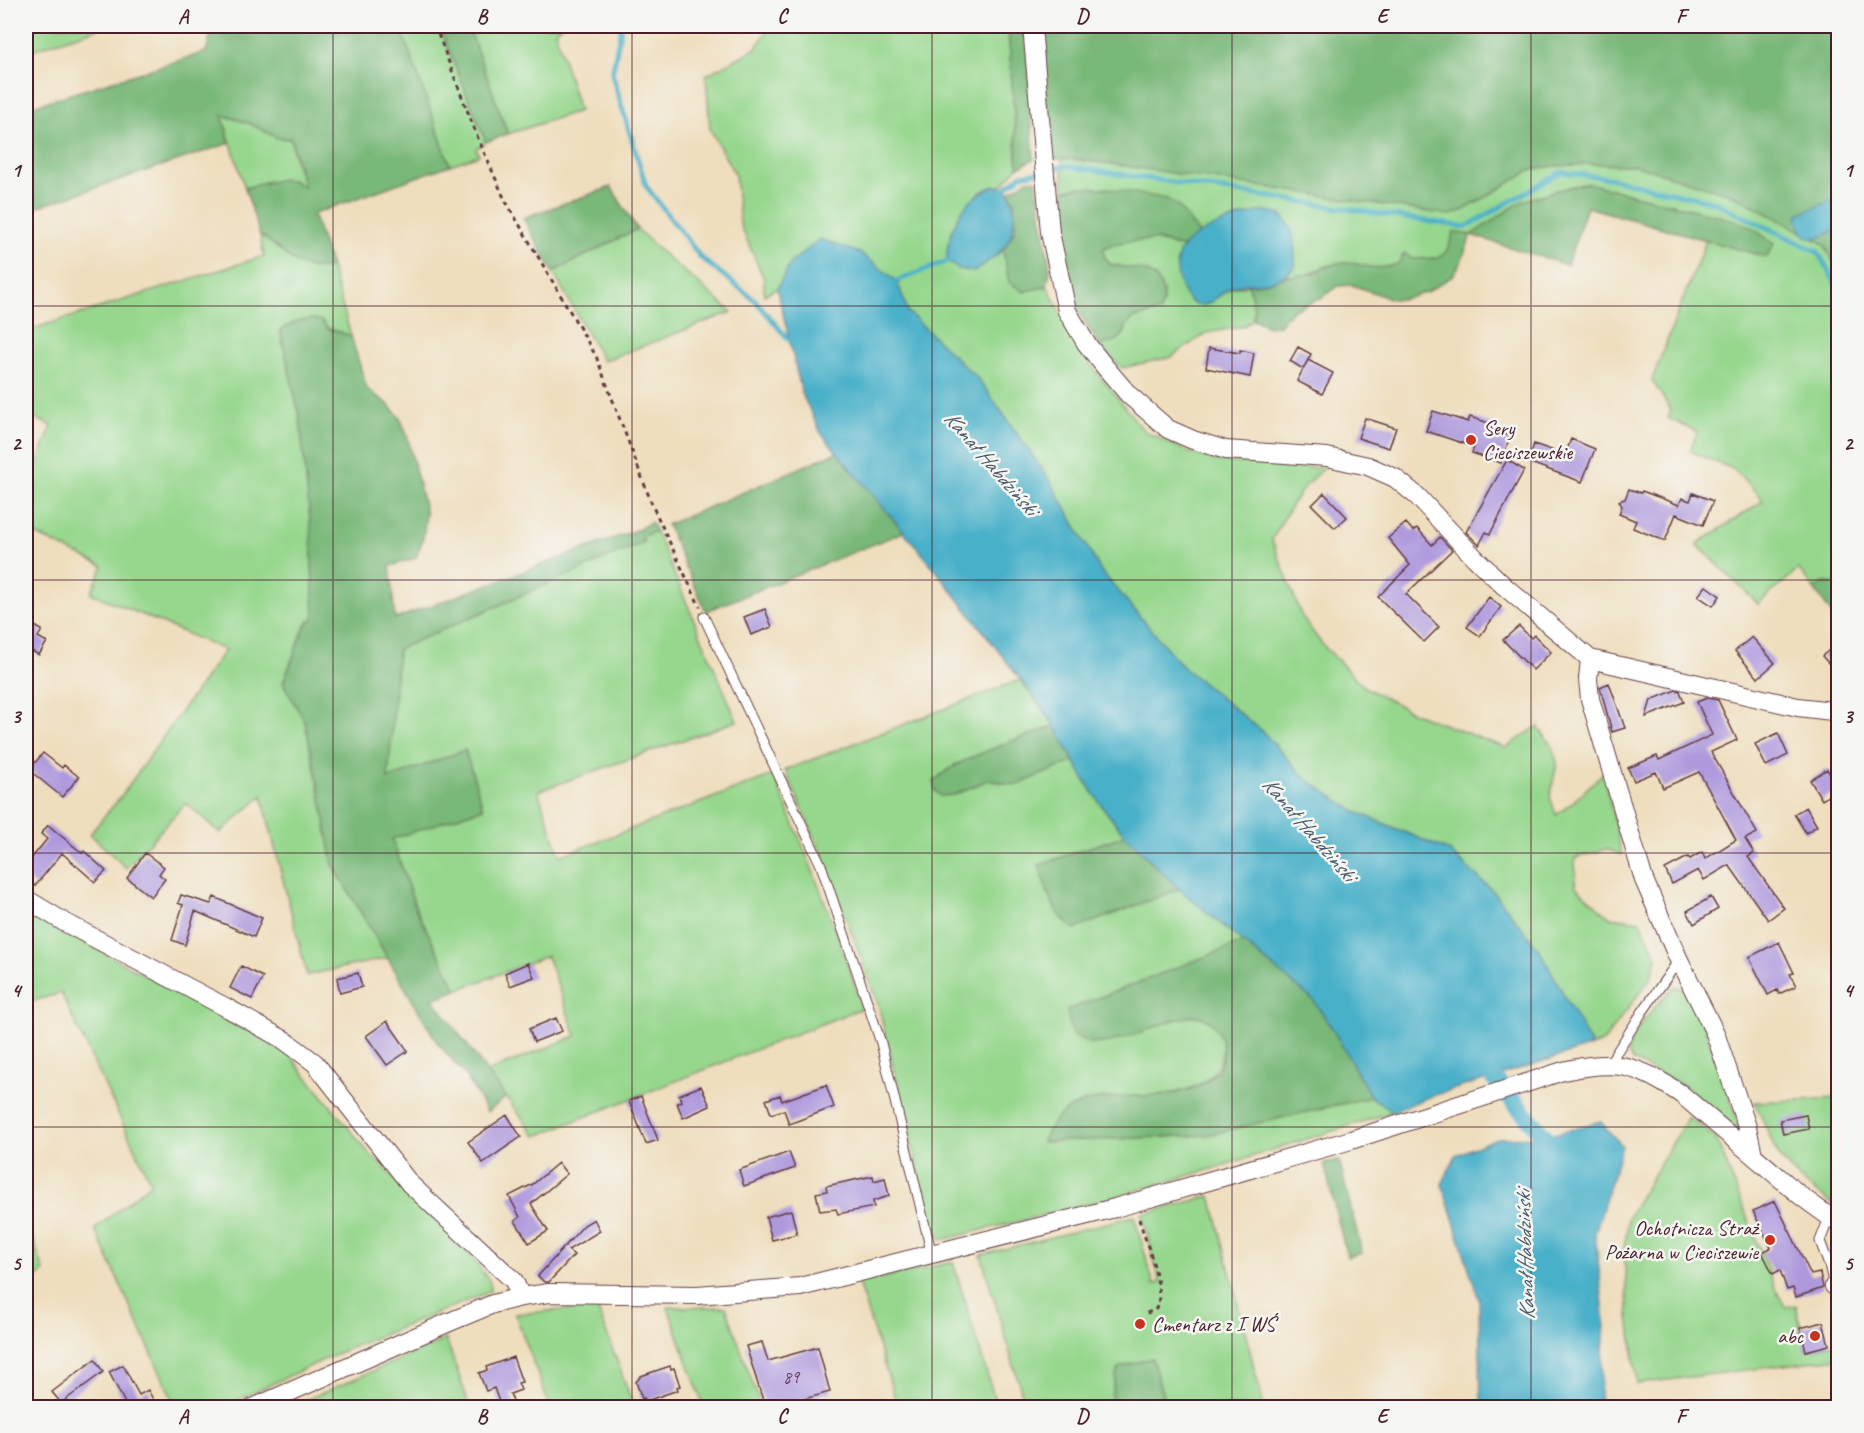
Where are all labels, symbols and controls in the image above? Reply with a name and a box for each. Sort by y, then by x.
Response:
text: A [178,4,190,29]
text: B [477,4,489,29]
text: C [777,4,789,29]
text: D [1076,4,1090,29]
text: E [1377,4,1391,29]
text: F [1676,4,1690,29]
text: 1 [12,158,23,183]
text: 1 [1844,158,1855,183]
water label: Kanał Habdziński [938,405,1048,525]
place label: Sery Cieciszewskie [1483,415,1573,465]
text: 2 [12,431,23,456]
text: 2 [1844,431,1855,456]
marker: Sery Cieciszewskie [1464,433,1478,447]
text: 3 [12,704,23,729]
text: 3 [1844,704,1855,729]
water label: Kanał Habdziński [1256,771,1366,891]
text: 4 [12,978,24,1003]
text: 4 [1844,978,1856,1003]
water label: Kanał Habdziński [1509,1184,1541,1320]
place label: Ochotnicza Straż Pożarna w Cieciszewie [1605,1215,1760,1265]
marker: Ochotnicza Straż Pożarna w Cieciszewie [1763,1233,1777,1247]
text: 5 [12,1251,23,1276]
text: 5 [1844,1251,1855,1276]
place label: Cmentarz z I WŚ [1152,1311,1279,1337]
marker: Cmentarz z I WŚ [1133,1317,1147,1331]
place label: abc [1777,1323,1805,1349]
marker: abc [1808,1329,1822,1343]
house number: 89 [783,1366,801,1388]
text: A [178,1404,190,1429]
text: B [477,1404,489,1429]
text: C [777,1404,789,1429]
text: D [1076,1404,1090,1429]
text: E [1377,1404,1391,1429]
text: F [1676,1404,1690,1429]

